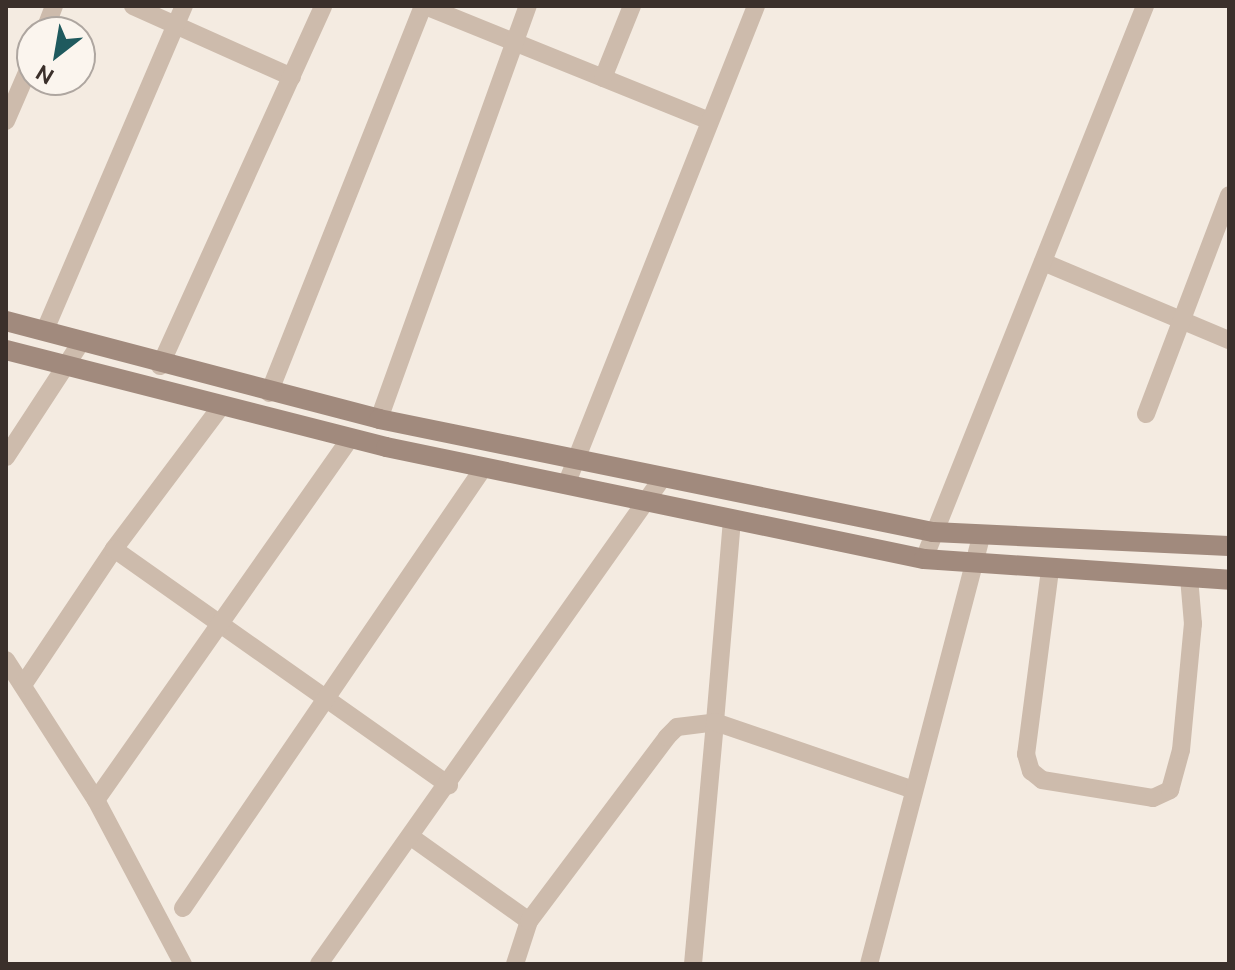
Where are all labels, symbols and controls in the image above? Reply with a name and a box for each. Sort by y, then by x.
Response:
north arrow [16,16,96,96]
text: N [31,60,58,90]

